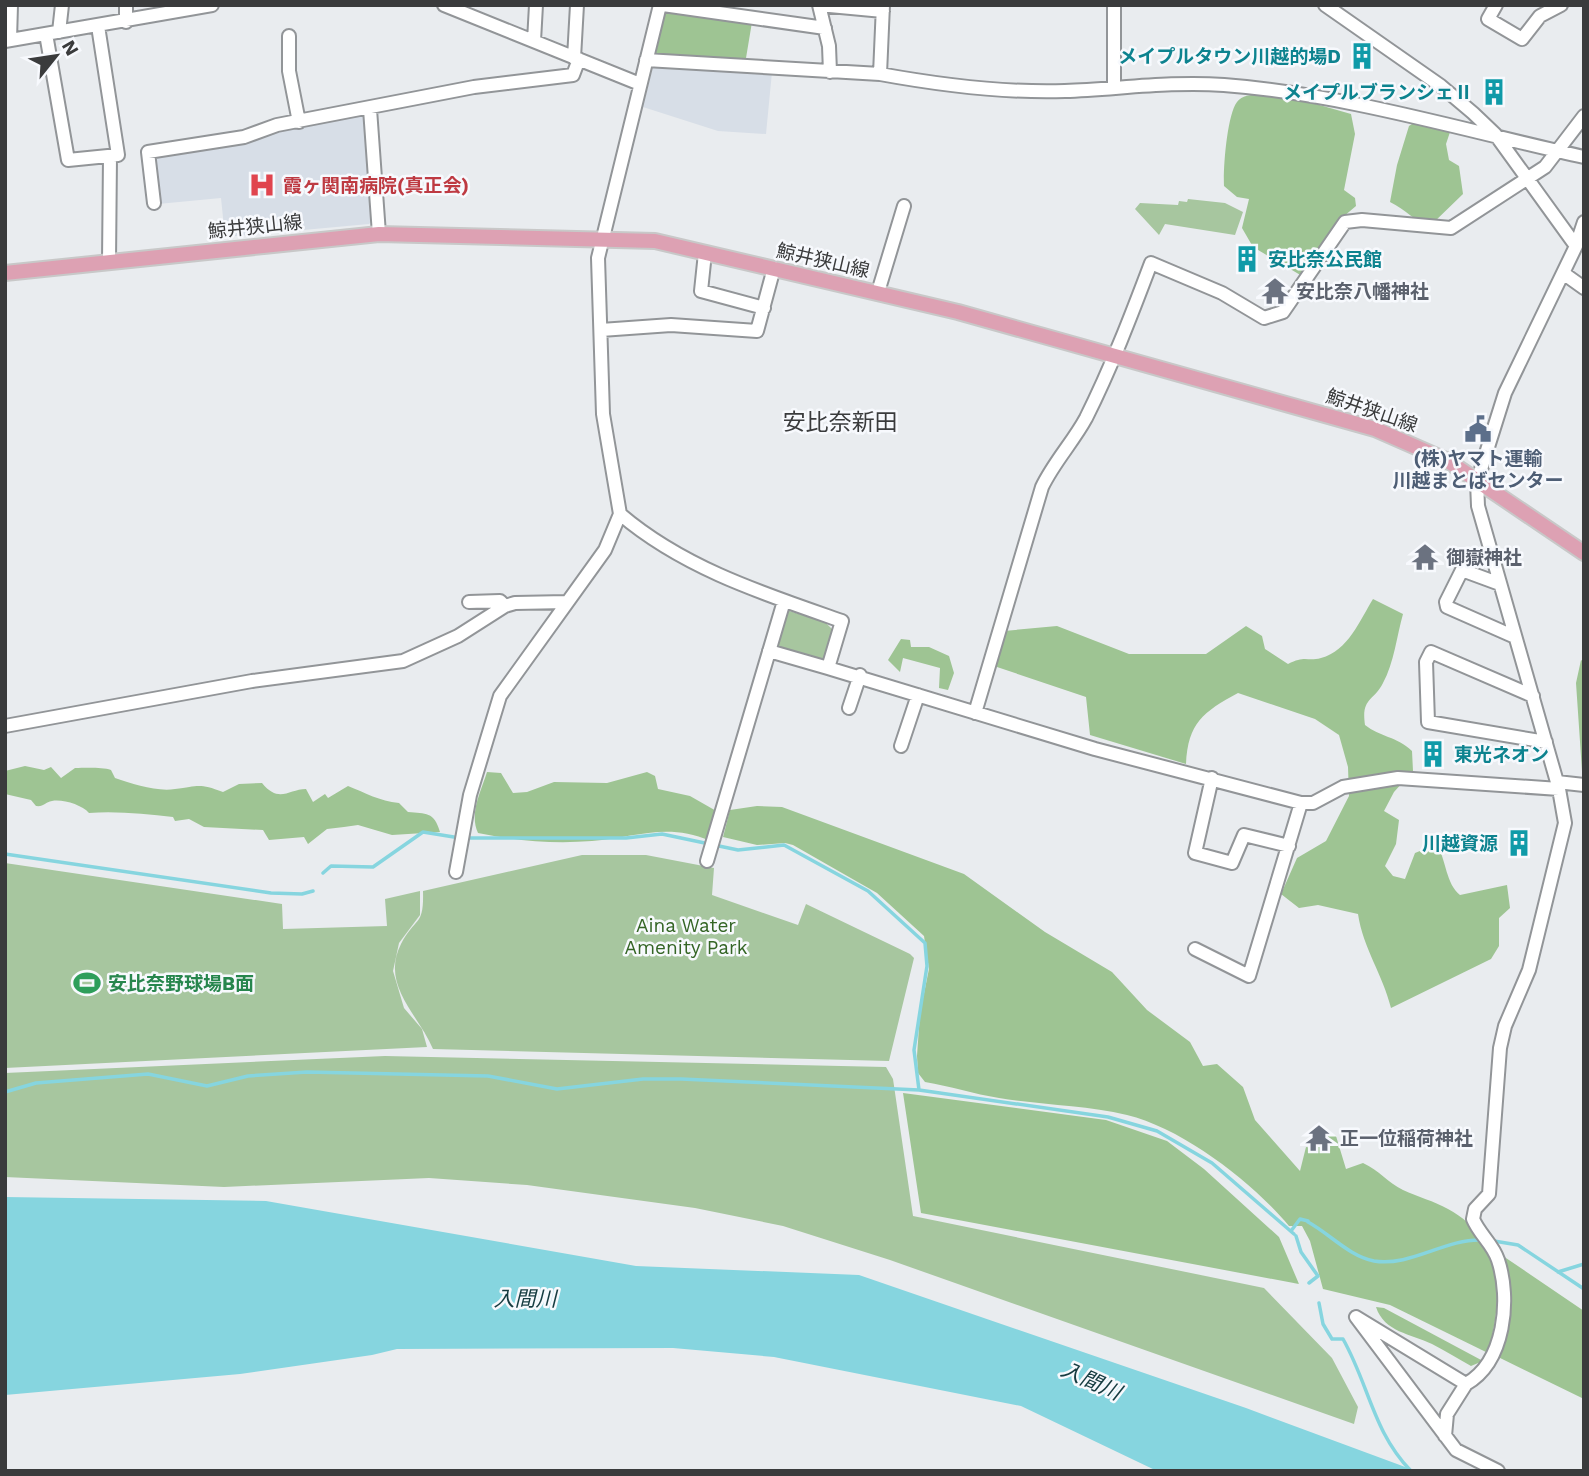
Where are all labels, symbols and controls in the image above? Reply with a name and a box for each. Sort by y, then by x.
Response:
north arrow [21,21,91,91]
text: N [57,36,84,60]
building icon: メイプルタウン川越的場D [1347,41,1377,71]
place label: メイプルタウン川越的場D [1118,45,1341,68]
building icon: メイプルブランシェⅡ [1479,77,1509,107]
place label: メイプルブランシェⅡ [1283,81,1473,104]
hospital icon: 霞ヶ関南病院(真正会) [247,170,277,200]
place label: 霞ヶ関南病院(真正会) [283,174,469,197]
street label: 鯨井狭山線 [207,210,304,243]
street label: 鯨井狭山線 [774,239,872,282]
building icon: 安比奈公民館 [1232,244,1262,274]
place label: 安比奈公民館 [1268,248,1382,271]
temple icon: 安比奈八幡神社 [1260,276,1290,306]
place label: 安比奈八幡神社 [1296,280,1429,303]
street label: 鯨井狭山線 [1323,384,1421,437]
district label: 安比奈新田 [783,409,898,436]
public building icon: (株)ヤマト運輸 川越まとばセンター [1463,414,1493,444]
place label: (株)ヤマト運輸 川越まとばセンター [1392,447,1564,492]
temple icon: 御嶽神社 [1410,542,1440,572]
place label: 御嶽神社 [1446,546,1522,569]
building icon: 東光ネオン [1418,739,1448,769]
place label: 東光ネオン [1454,743,1549,766]
building icon: 川越資源 [1504,828,1534,858]
place label: 川越資源 [1422,832,1498,855]
park label: Aina Water Amenity Park [624,914,748,959]
sports icon: 安比奈野球場B面 [72,968,102,998]
place label: 安比奈野球場B面 [108,972,254,995]
temple icon: 正一位稲荷神社 [1304,1123,1334,1153]
place label: 正一位稲荷神社 [1340,1127,1473,1150]
water label: 入間川 [494,1286,558,1311]
water label: 入間川 [1057,1356,1127,1406]

